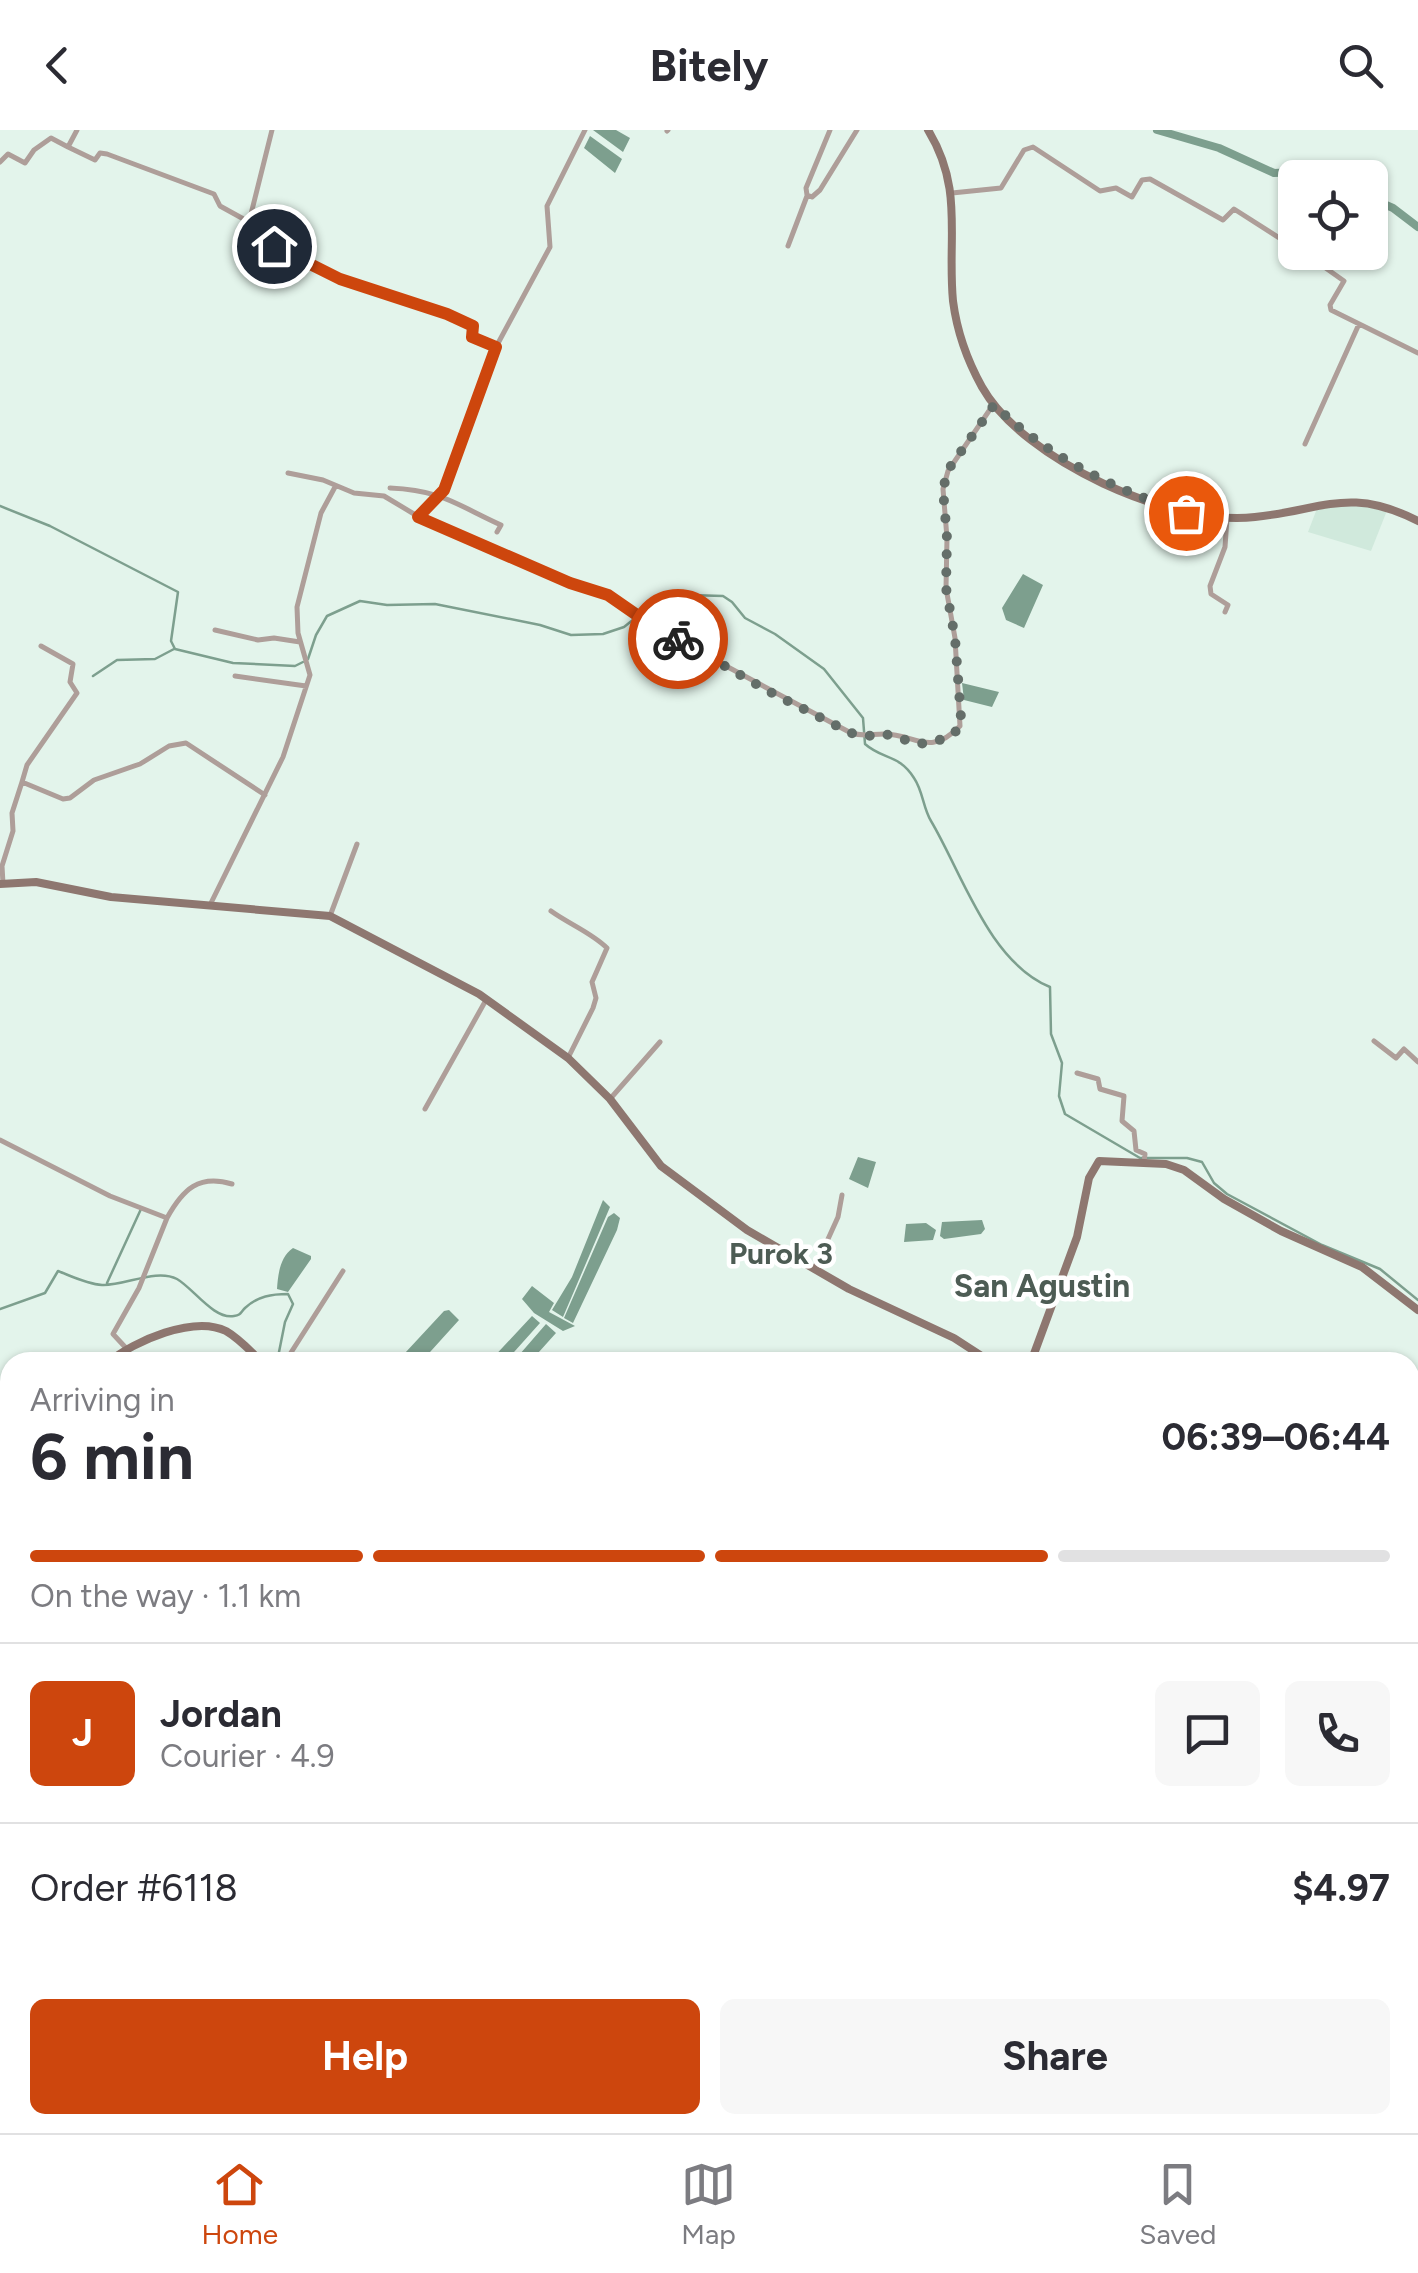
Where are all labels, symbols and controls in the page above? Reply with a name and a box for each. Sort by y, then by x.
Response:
icon: back [30,38,85,93]
text: Bitely [650,38,768,92]
icon: search [1333,38,1388,93]
map controls [1278,160,1388,270]
button: locate [1278,160,1388,270]
pin [232,204,317,289]
icon: home [247,219,302,274]
pin [1144,471,1229,556]
icon: bag [1159,486,1214,541]
courier [628,589,728,689]
icon: bike [651,612,706,667]
district label: Purok 3 [729,1235,833,1272]
district label: San Agustin [954,1267,1130,1305]
text: Arriving in [30,1381,175,1419]
text: 06:39–06:44 [1162,1414,1390,1460]
text: 6 min [30,1417,194,1495]
text: On the way · 1.1 km [30,1577,301,1615]
button: chat [1155,1681,1260,1786]
button: phone [1285,1681,1390,1786]
text: Jordan [160,1691,282,1737]
text: J [72,1710,93,1756]
text: Courier · 4.9 [160,1737,335,1775]
text: Order #6118 [30,1865,238,1911]
text: $4.97 [1292,1865,1390,1911]
button: Help [30,1999,700,2114]
button: Share [720,1999,1390,2114]
tab: Home [202,2157,278,2251]
tab: Map [681,2157,736,2251]
tab: Saved [1139,2157,1216,2251]

